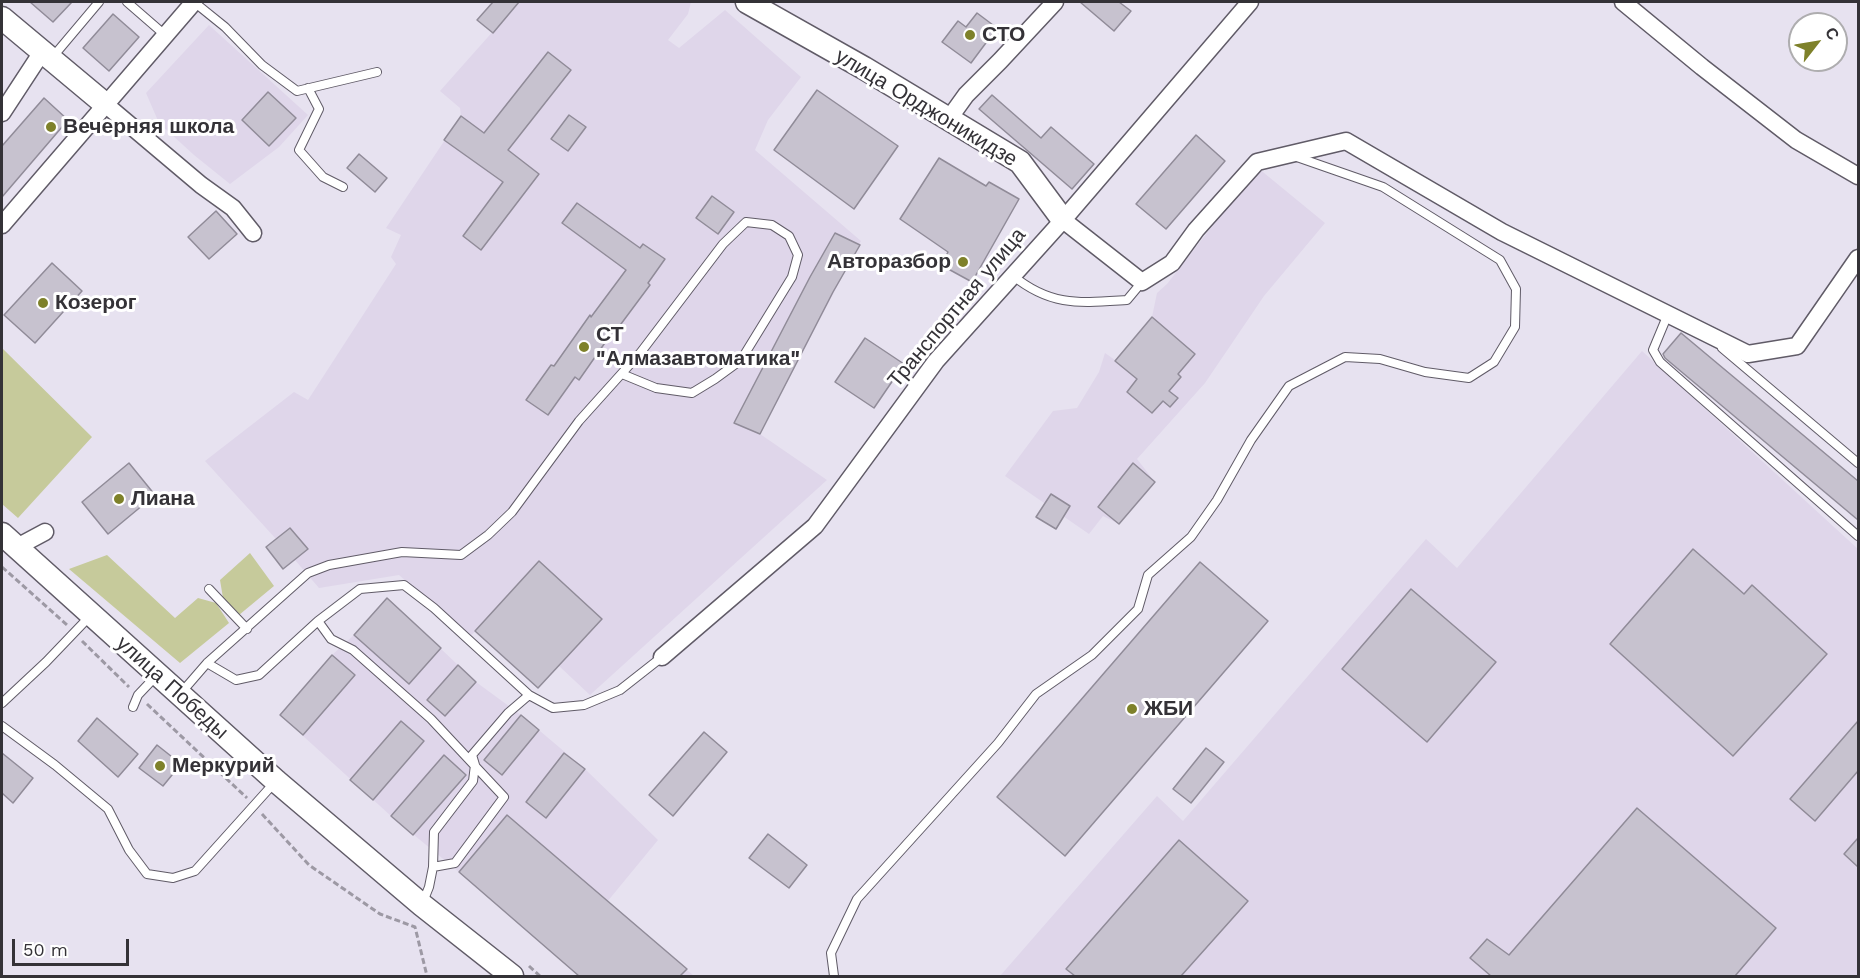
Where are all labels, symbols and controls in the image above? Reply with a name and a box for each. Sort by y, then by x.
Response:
north arrow [1788,12,1848,72]
place label: СТО [982,22,1025,48]
text: С [1821,24,1843,43]
marker: СТО [963,28,977,42]
street label: улица Орджоникидзе [830,44,1022,172]
place label: Вечерняя школа [63,114,234,140]
marker: Вечерняя школа [44,120,58,134]
street label: Транспортная улица [883,223,1031,393]
place label: Авторазбор [827,249,951,275]
marker: Авторазбор [956,255,970,269]
place label: Козерог [55,290,137,316]
marker: Козерог [36,296,50,310]
place label: СТ "Алмазавтоматика" [596,322,800,372]
marker: СТ "Алмазавтоматика" [577,340,591,354]
place label: Лиана [131,486,195,512]
marker: Лиана [112,492,126,506]
street label: улица Победы [111,631,233,745]
place label: ЖБИ [1144,696,1193,722]
marker: ЖБИ [1125,702,1139,716]
place label: Меркурий [172,753,275,779]
marker: Меркурий [153,759,167,773]
scale bar [15,927,132,965]
text: 50 m [23,939,68,960]

